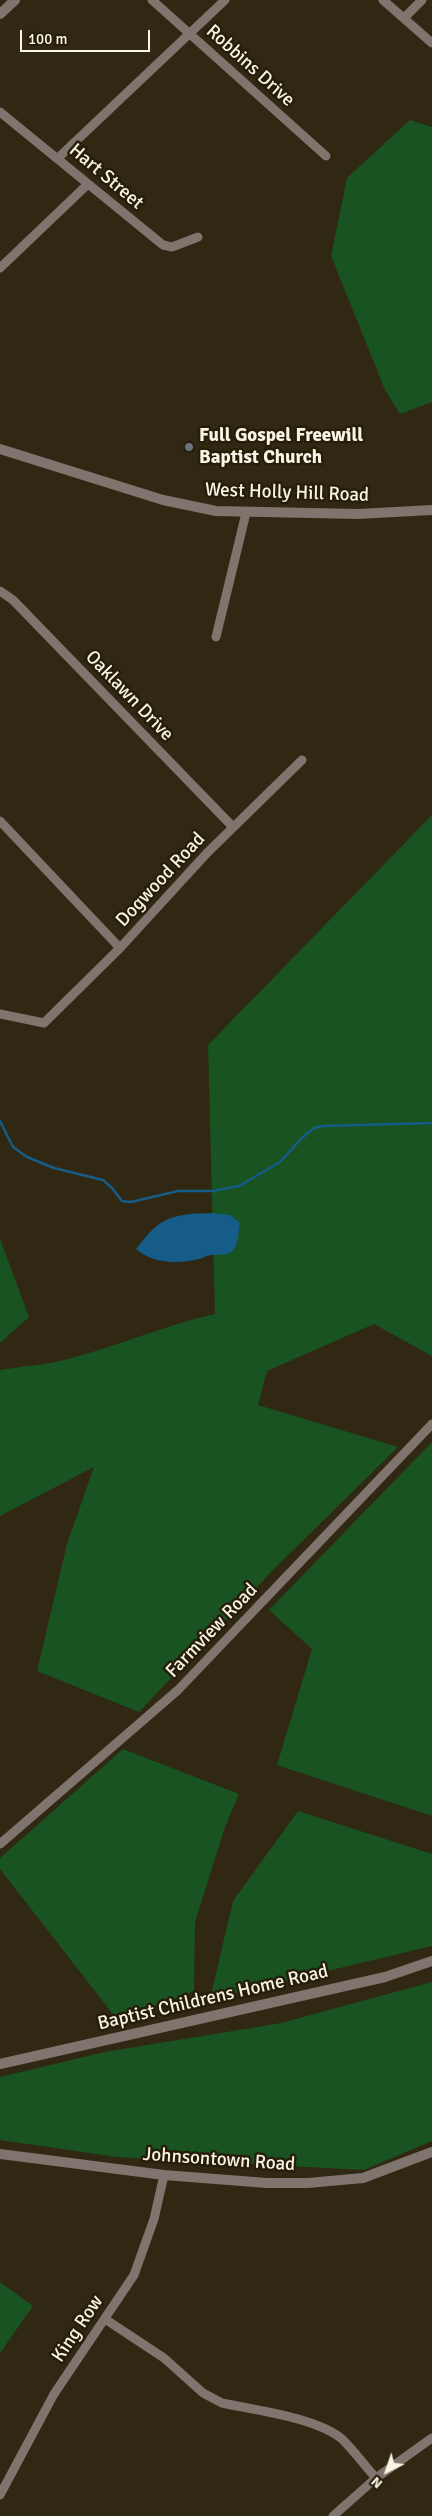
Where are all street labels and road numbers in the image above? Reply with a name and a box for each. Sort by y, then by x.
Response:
street label: Robbins Drive [201,20,299,112]
street label: Hart Street [64,139,148,215]
street label: West Holly Hill Road [205,479,369,507]
street label: Oaklawn Drive [80,646,178,746]
street label: Dogwood Road [112,828,210,932]
street label: Farmview Road [161,1579,263,1683]
street label: Baptist Childrens Home Road [95,1960,331,2036]
street label: Johnsontown Road [142,2143,296,2177]
street label: King Row [47,2291,109,2367]

